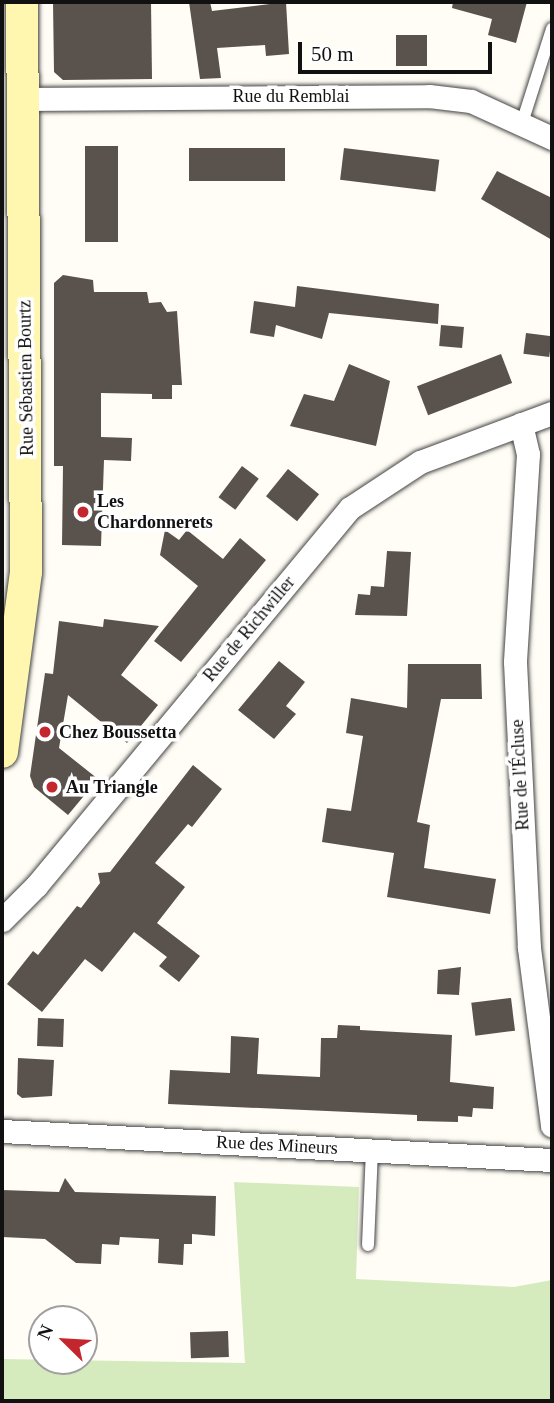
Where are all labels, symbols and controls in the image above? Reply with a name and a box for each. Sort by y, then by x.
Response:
scale bar [302,28,496,72]
text: 50 m [311,42,354,66]
street label: Rue du Remblai [233,85,349,107]
street label: Rue Sébastien Bourtz [14,300,38,456]
place label: Les Chardonnerets [97,491,213,534]
marker: Les Chardonnerets [75,504,91,520]
street label: Rue de Richwiller [199,572,299,686]
street label: Rue de l'Écluse [506,719,534,831]
place label: Chez Boussetta [59,721,176,743]
marker: Chez Boussetta [37,724,53,740]
place label: Au Triangle [66,776,158,798]
marker: Au Triangle [44,779,60,795]
street label: Rue des Mineurs [216,1131,338,1159]
north arrow [28,1305,98,1375]
text: N [33,1322,58,1343]

